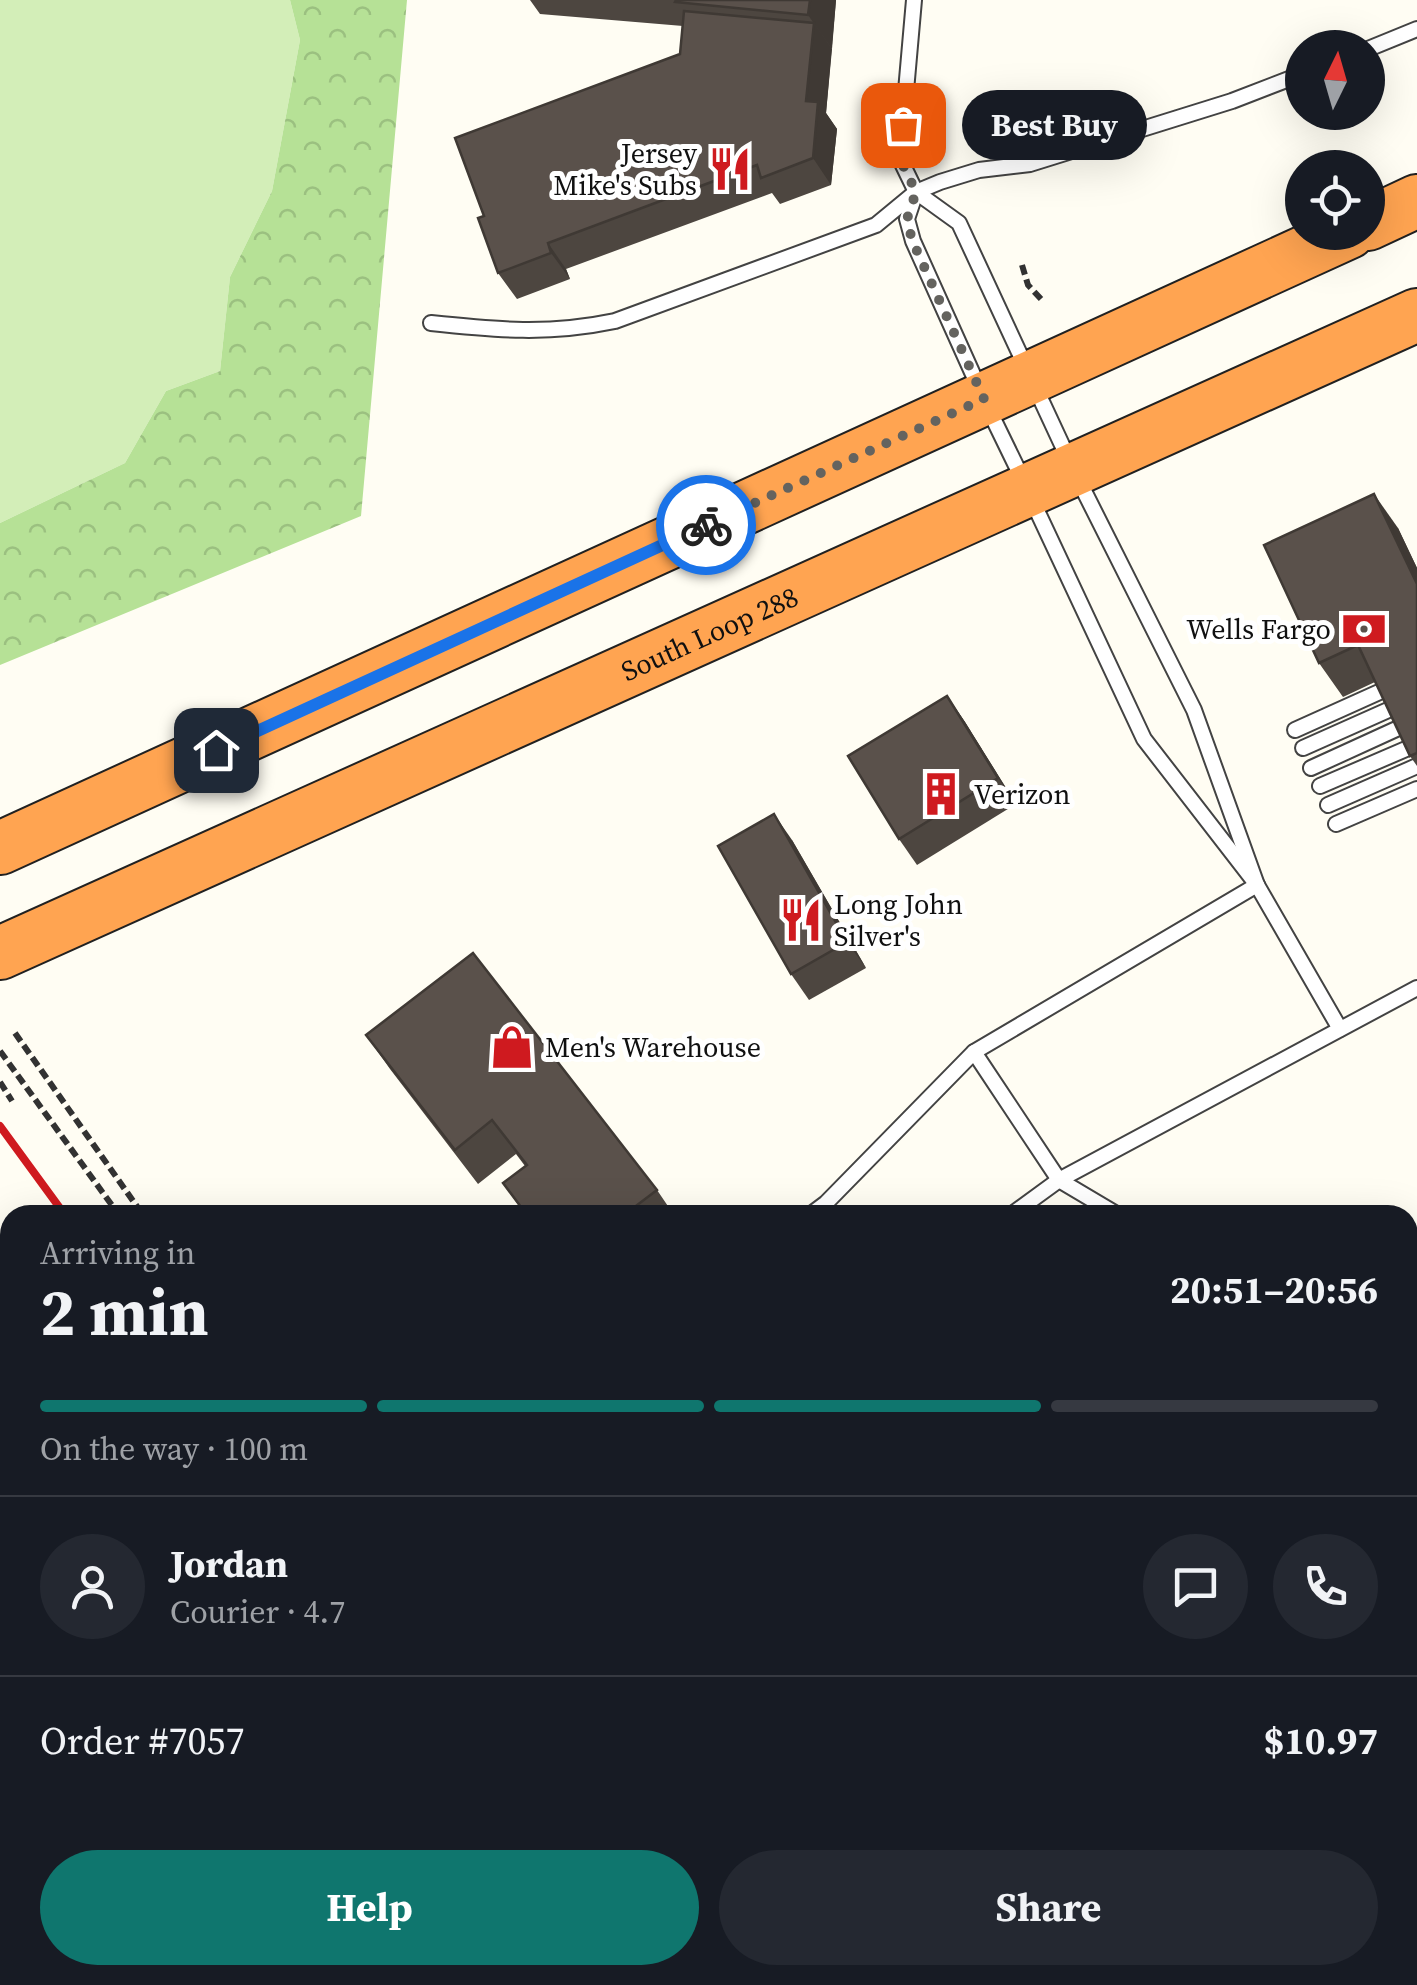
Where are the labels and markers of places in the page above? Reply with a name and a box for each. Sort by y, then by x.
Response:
pin [861,83,946,168]
callout: Best Buy [963,90,1148,160]
place label: Jersey Mike's Subs [553,134,698,204]
restaurant icon: Jersey Mike's Subs [706,145,754,193]
bank icon: Wells Fargo [1340,605,1388,653]
place label: Wells Fargo [1186,610,1331,648]
pin [174,708,259,793]
building icon: Verizon [917,770,965,818]
place label: Verizon [974,775,1070,813]
place label: Long John Silver's [834,885,963,955]
restaurant icon: Long John Silver's [777,896,825,944]
shop icon: Men's Warehouse [488,1023,536,1071]
place label: Men's Warehouse [545,1028,761,1066]

